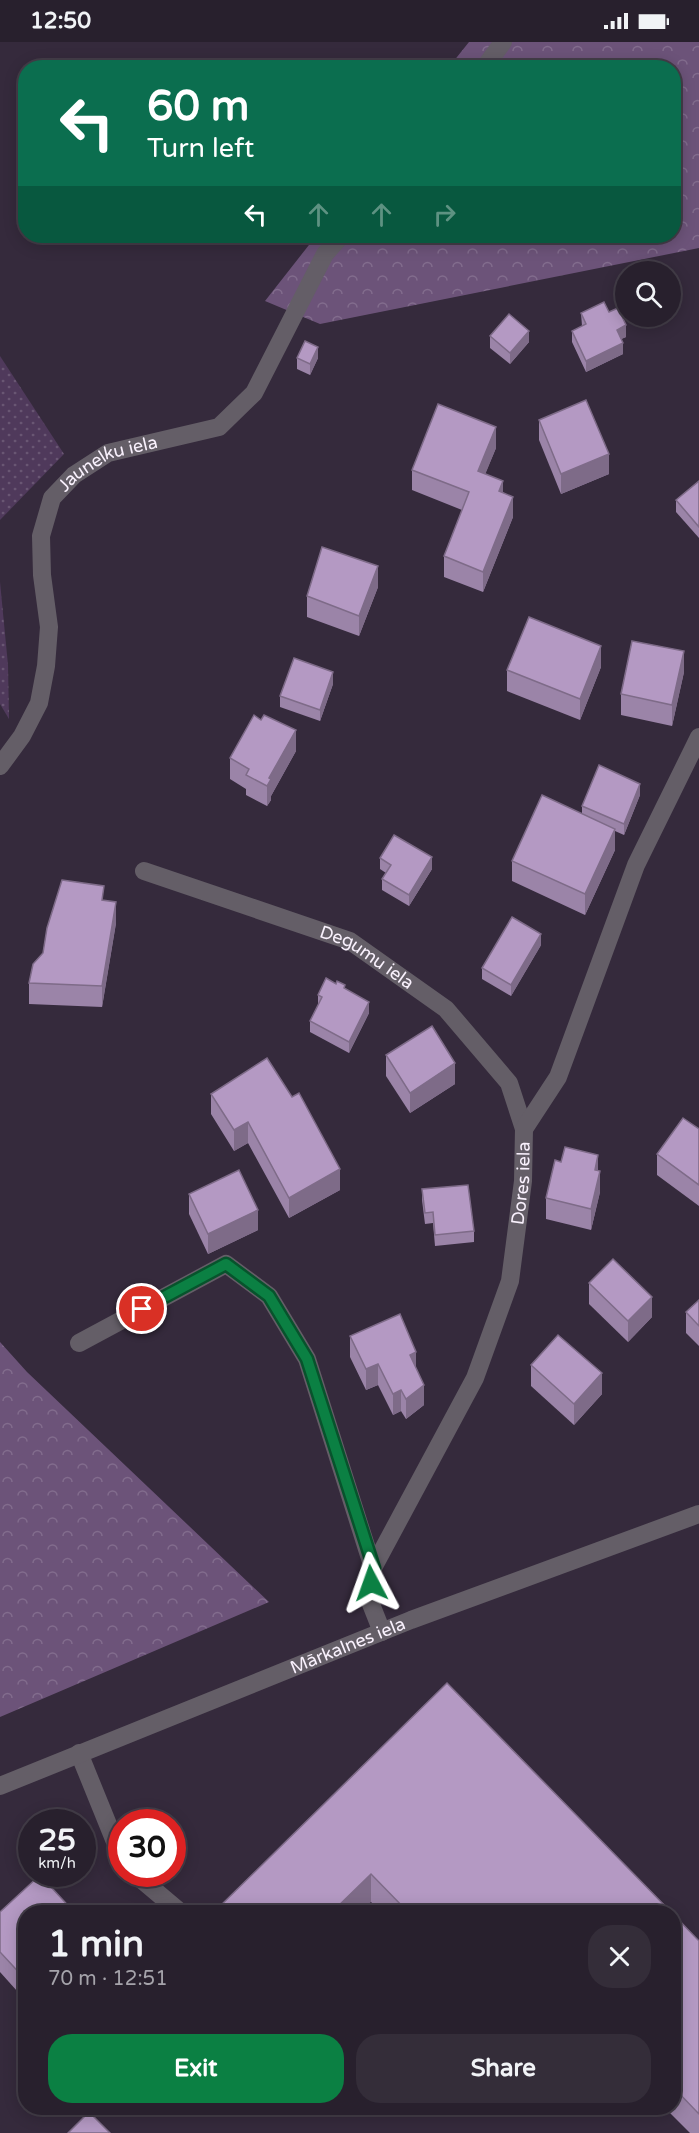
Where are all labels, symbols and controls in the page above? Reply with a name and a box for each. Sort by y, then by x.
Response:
text: 12:50 [30,8,91,34]
text: 60 m [147,81,249,132]
icon: left [48,84,126,162]
text: Turn left [147,132,254,165]
icon: left [239,198,272,231]
icon: ahead [302,198,335,231]
icon: ahead [365,198,398,231]
icon: right [428,198,461,231]
map controls [615,261,681,327]
button: search [615,261,681,327]
street label: Jaunelku iela [53,431,160,496]
street label: Degumu iela [317,921,418,994]
street label: Dores iela [506,1141,535,1226]
pin [116,1283,167,1334]
icon: arrive [125,1292,158,1325]
position arrow [339,1551,403,1615]
street label: Mārkalnes iela [287,1612,409,1679]
speed limit sign: 30 [108,1809,186,1887]
text: 25 [38,1822,76,1859]
text: km/h [38,1854,76,1872]
text: 1 min [48,1923,144,1966]
button: close [588,1925,651,1988]
text: 70 m · 12:51 [48,1967,168,1991]
button: Exit [48,2034,344,2103]
button: Share [356,2034,651,2103]

